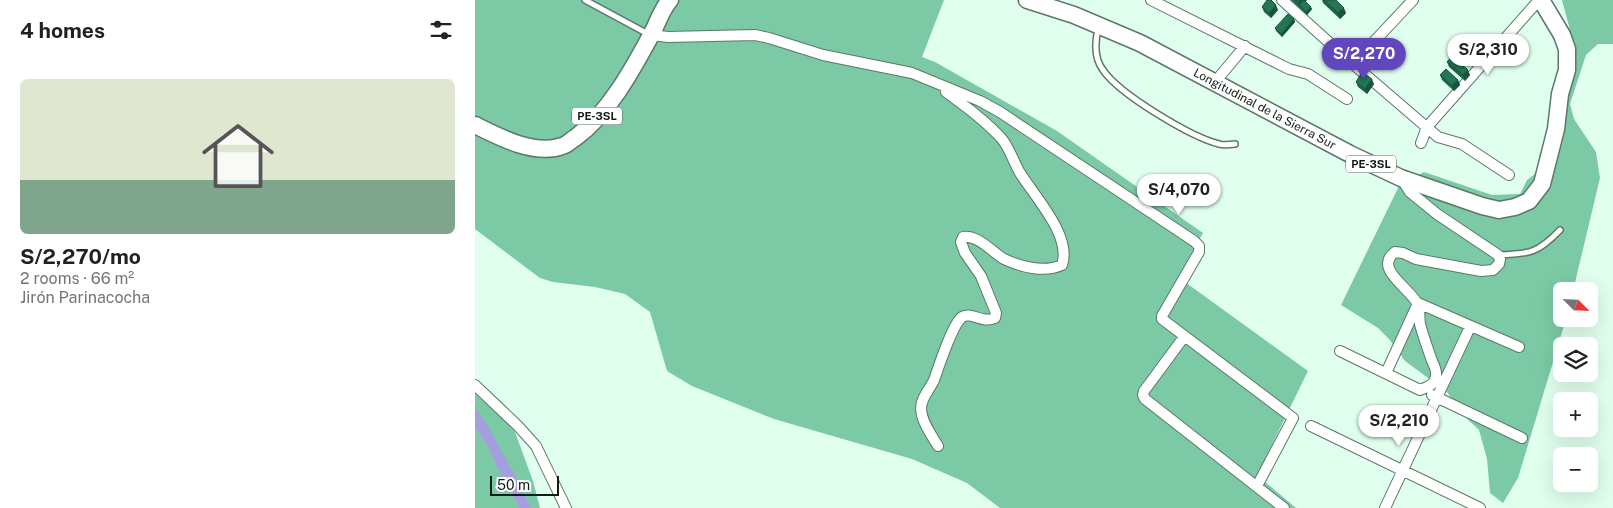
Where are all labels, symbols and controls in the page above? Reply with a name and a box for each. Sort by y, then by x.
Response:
icon: filters [427,16,455,44]
text: 4 homes [20,18,105,43]
pin: S/2,310 [1442,34,1534,76]
pin: S/2,270 [1318,38,1410,80]
text: S/2,310 [1458,40,1518,59]
text: S/2,270 [1333,44,1395,63]
street label: Longitudinal de la Sierra Sur [1191,66,1338,152]
road number: PE-3SL [572,108,622,124]
icon: home [193,111,283,201]
road number: PE-3SL [1346,156,1396,172]
pin: S/4,070 [1133,174,1225,216]
text: S/4,070 [1148,180,1210,199]
text: S/2,270/mo [20,244,141,269]
text: 2 rooms · 66 m² [20,269,134,288]
north arrow [1553,282,1597,328]
map controls [1553,282,1598,492]
text: Jirón Parinacocha [20,288,150,307]
button: layers [1553,337,1598,382]
button: + [1553,392,1598,437]
pin: S/2,210 [1353,404,1445,447]
text: S/2,210 [1369,411,1429,430]
button: − [1553,447,1598,492]
scale bar [490,473,559,496]
text: 50 m [497,477,530,493]

